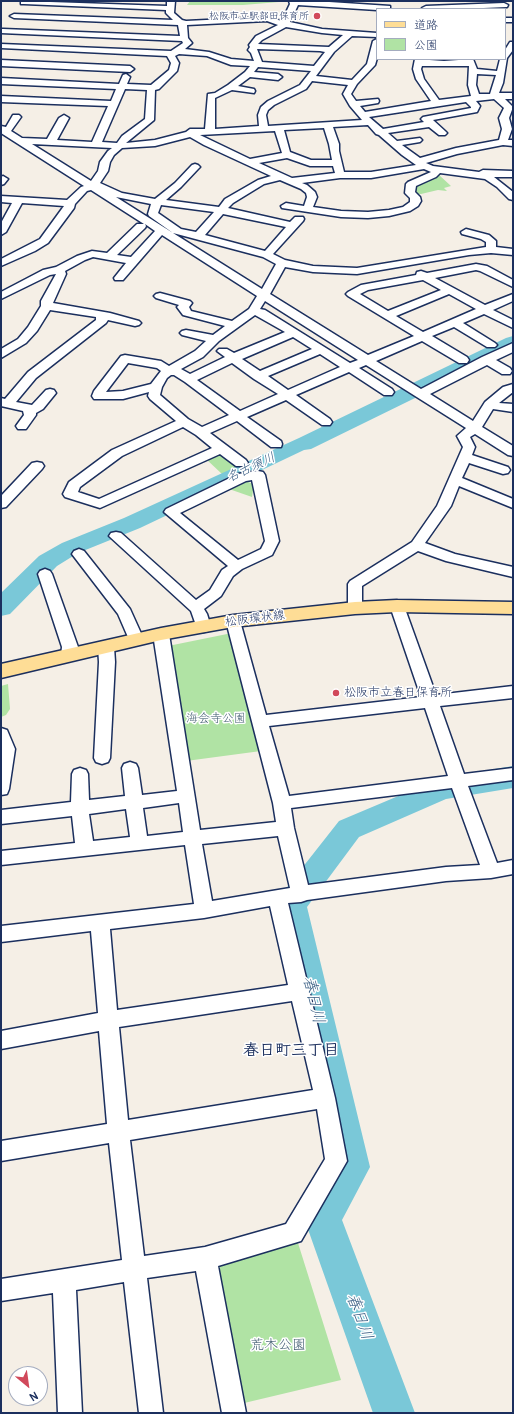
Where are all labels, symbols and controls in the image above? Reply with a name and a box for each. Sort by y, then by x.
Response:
legend [376,8,506,60]
place label: 松阪市立駅部田保育所 [209,10,309,22]
marker: 松阪市立駅部田保育所 [312,11,322,21]
text: 道路 [414,18,438,33]
text: 公園 [414,38,438,53]
water label: 名古須川 [224,450,278,486]
street label: 松阪環状線 [224,608,286,630]
place label: 松阪市立春日保育所 [344,686,452,700]
marker: 松阪市立春日保育所 [331,688,341,698]
park label: 海会寺公園 [186,712,246,726]
water label: 春日川 [298,974,328,1026]
district label: 春日町三丁目 [243,1041,339,1061]
water label: 春日川 [342,1291,376,1343]
park label: 荒木公園 [250,1337,306,1353]
north arrow [8,1366,48,1406]
text: N [27,1389,40,1404]

